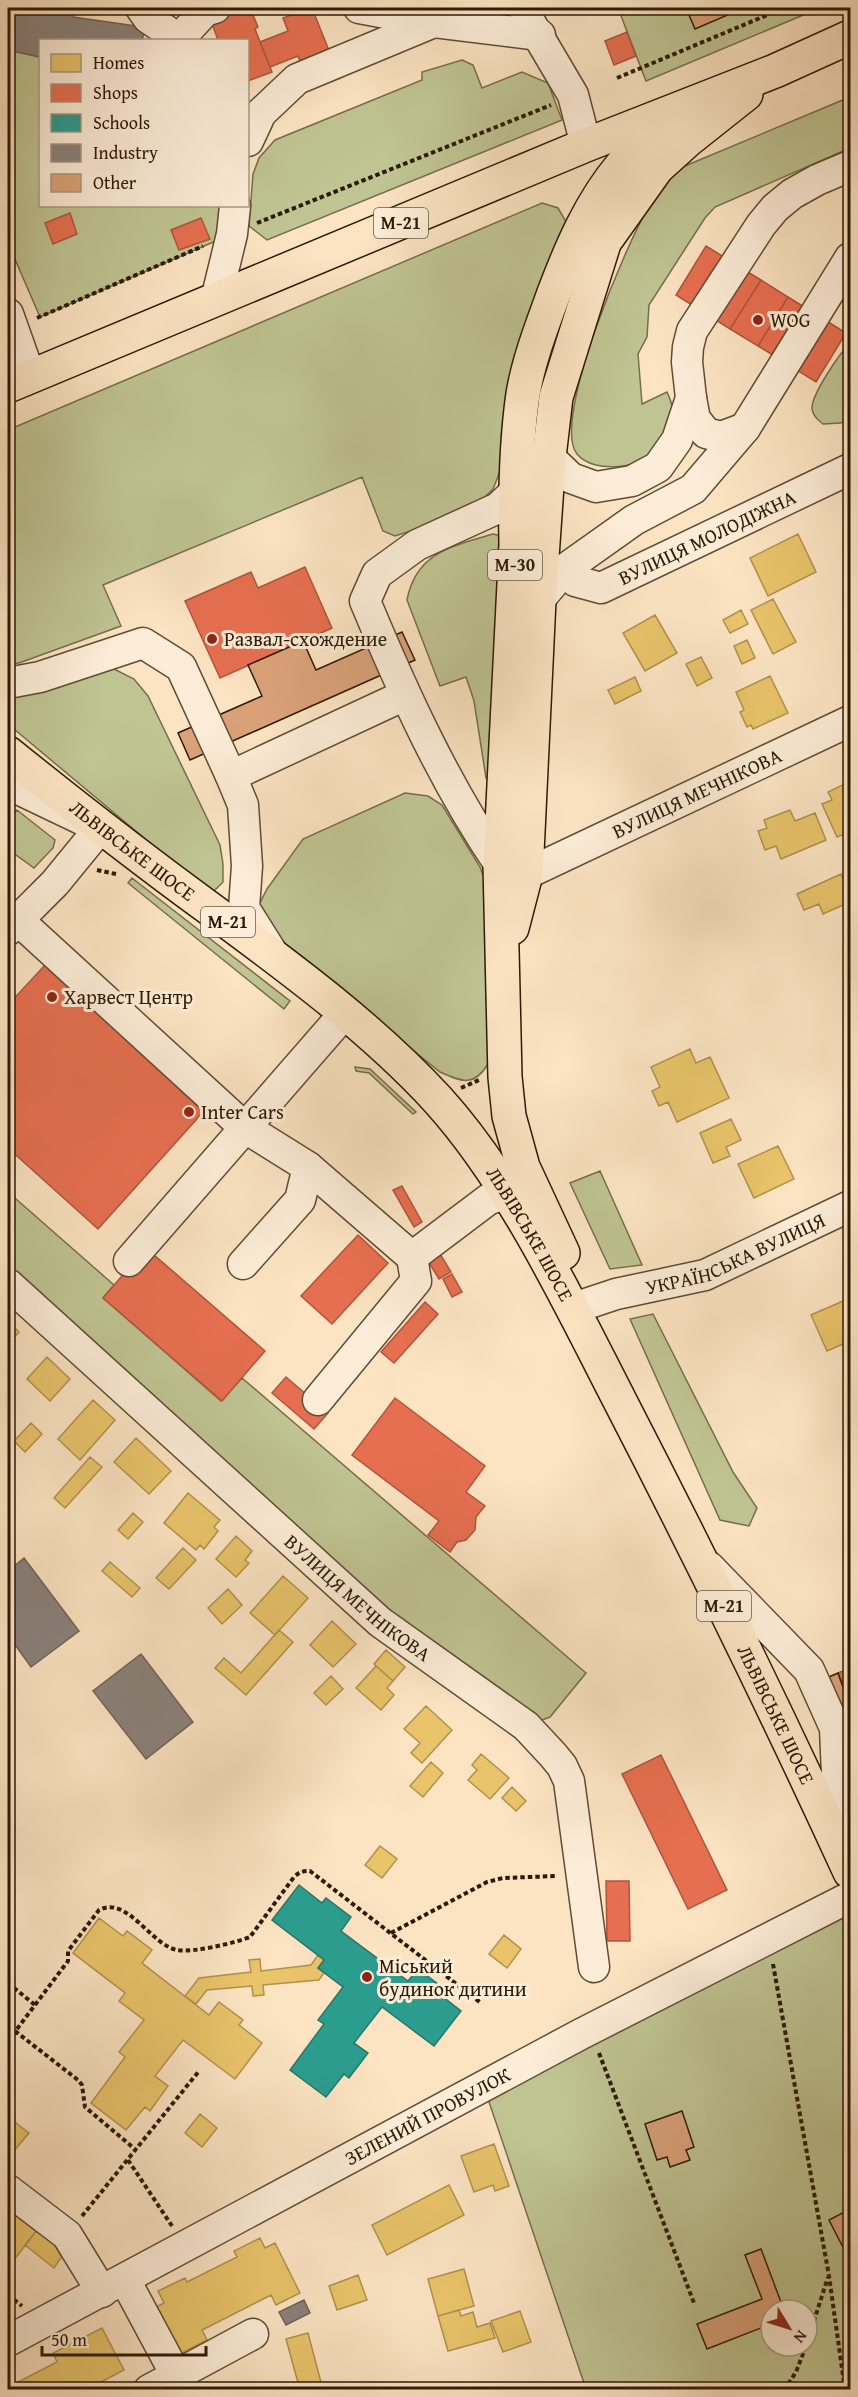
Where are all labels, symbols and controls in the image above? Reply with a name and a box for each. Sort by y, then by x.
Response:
legend [39,39,249,207]
text: Homes [93,49,144,76]
text: Shops [93,79,138,106]
text: Schools [93,109,150,136]
text: Industry [93,139,158,166]
text: Other [93,169,137,196]
road number: М-21 [374,208,428,238]
place label: WOG [770,305,811,334]
marker: WOG [751,313,765,327]
street label: ВУЛИЦЯ МОЛОДІЖНА [613,482,800,592]
road number: М-30 [488,550,542,580]
place label: Развал-схождение [224,624,387,653]
marker: Развал-схождение [205,632,219,646]
street label: ВУЛИЦЯ МЕЧНІКОВА [607,740,786,845]
street label: ЛЬВІВСЬКЕ ШОСЕ [64,792,202,907]
road number: М-21 [201,907,255,937]
place label: Харвест Центр [64,982,193,1011]
marker: Харвест Центр [45,990,59,1004]
place label: Inter Cars [201,1097,284,1126]
marker: Inter Cars [182,1105,196,1119]
street label: ЛЬВІВСЬКЕ ШОСЕ [480,1160,581,1306]
street label: УКРАЇНСЬКА ВУЛИЦЯ [643,1205,830,1301]
street label: ВУЛИЦЯ МЕЧНІКОВА [278,1527,437,1668]
road number: М-21 [697,1591,751,1621]
street label: ЛЬВІВСЬКЕ ШОСЕ [731,1640,822,1789]
place label: Міський будинок дитини [379,1951,527,2003]
marker: Міський будинок дитини [360,1970,374,1984]
street label: ЗЕЛЕНИЙ ПРОВУЛОК [339,2059,516,2172]
north arrow [759,2298,819,2358]
scale bar [42,2319,206,2357]
text: 50 m [51,2326,87,2353]
text: N [788,2326,814,2349]

